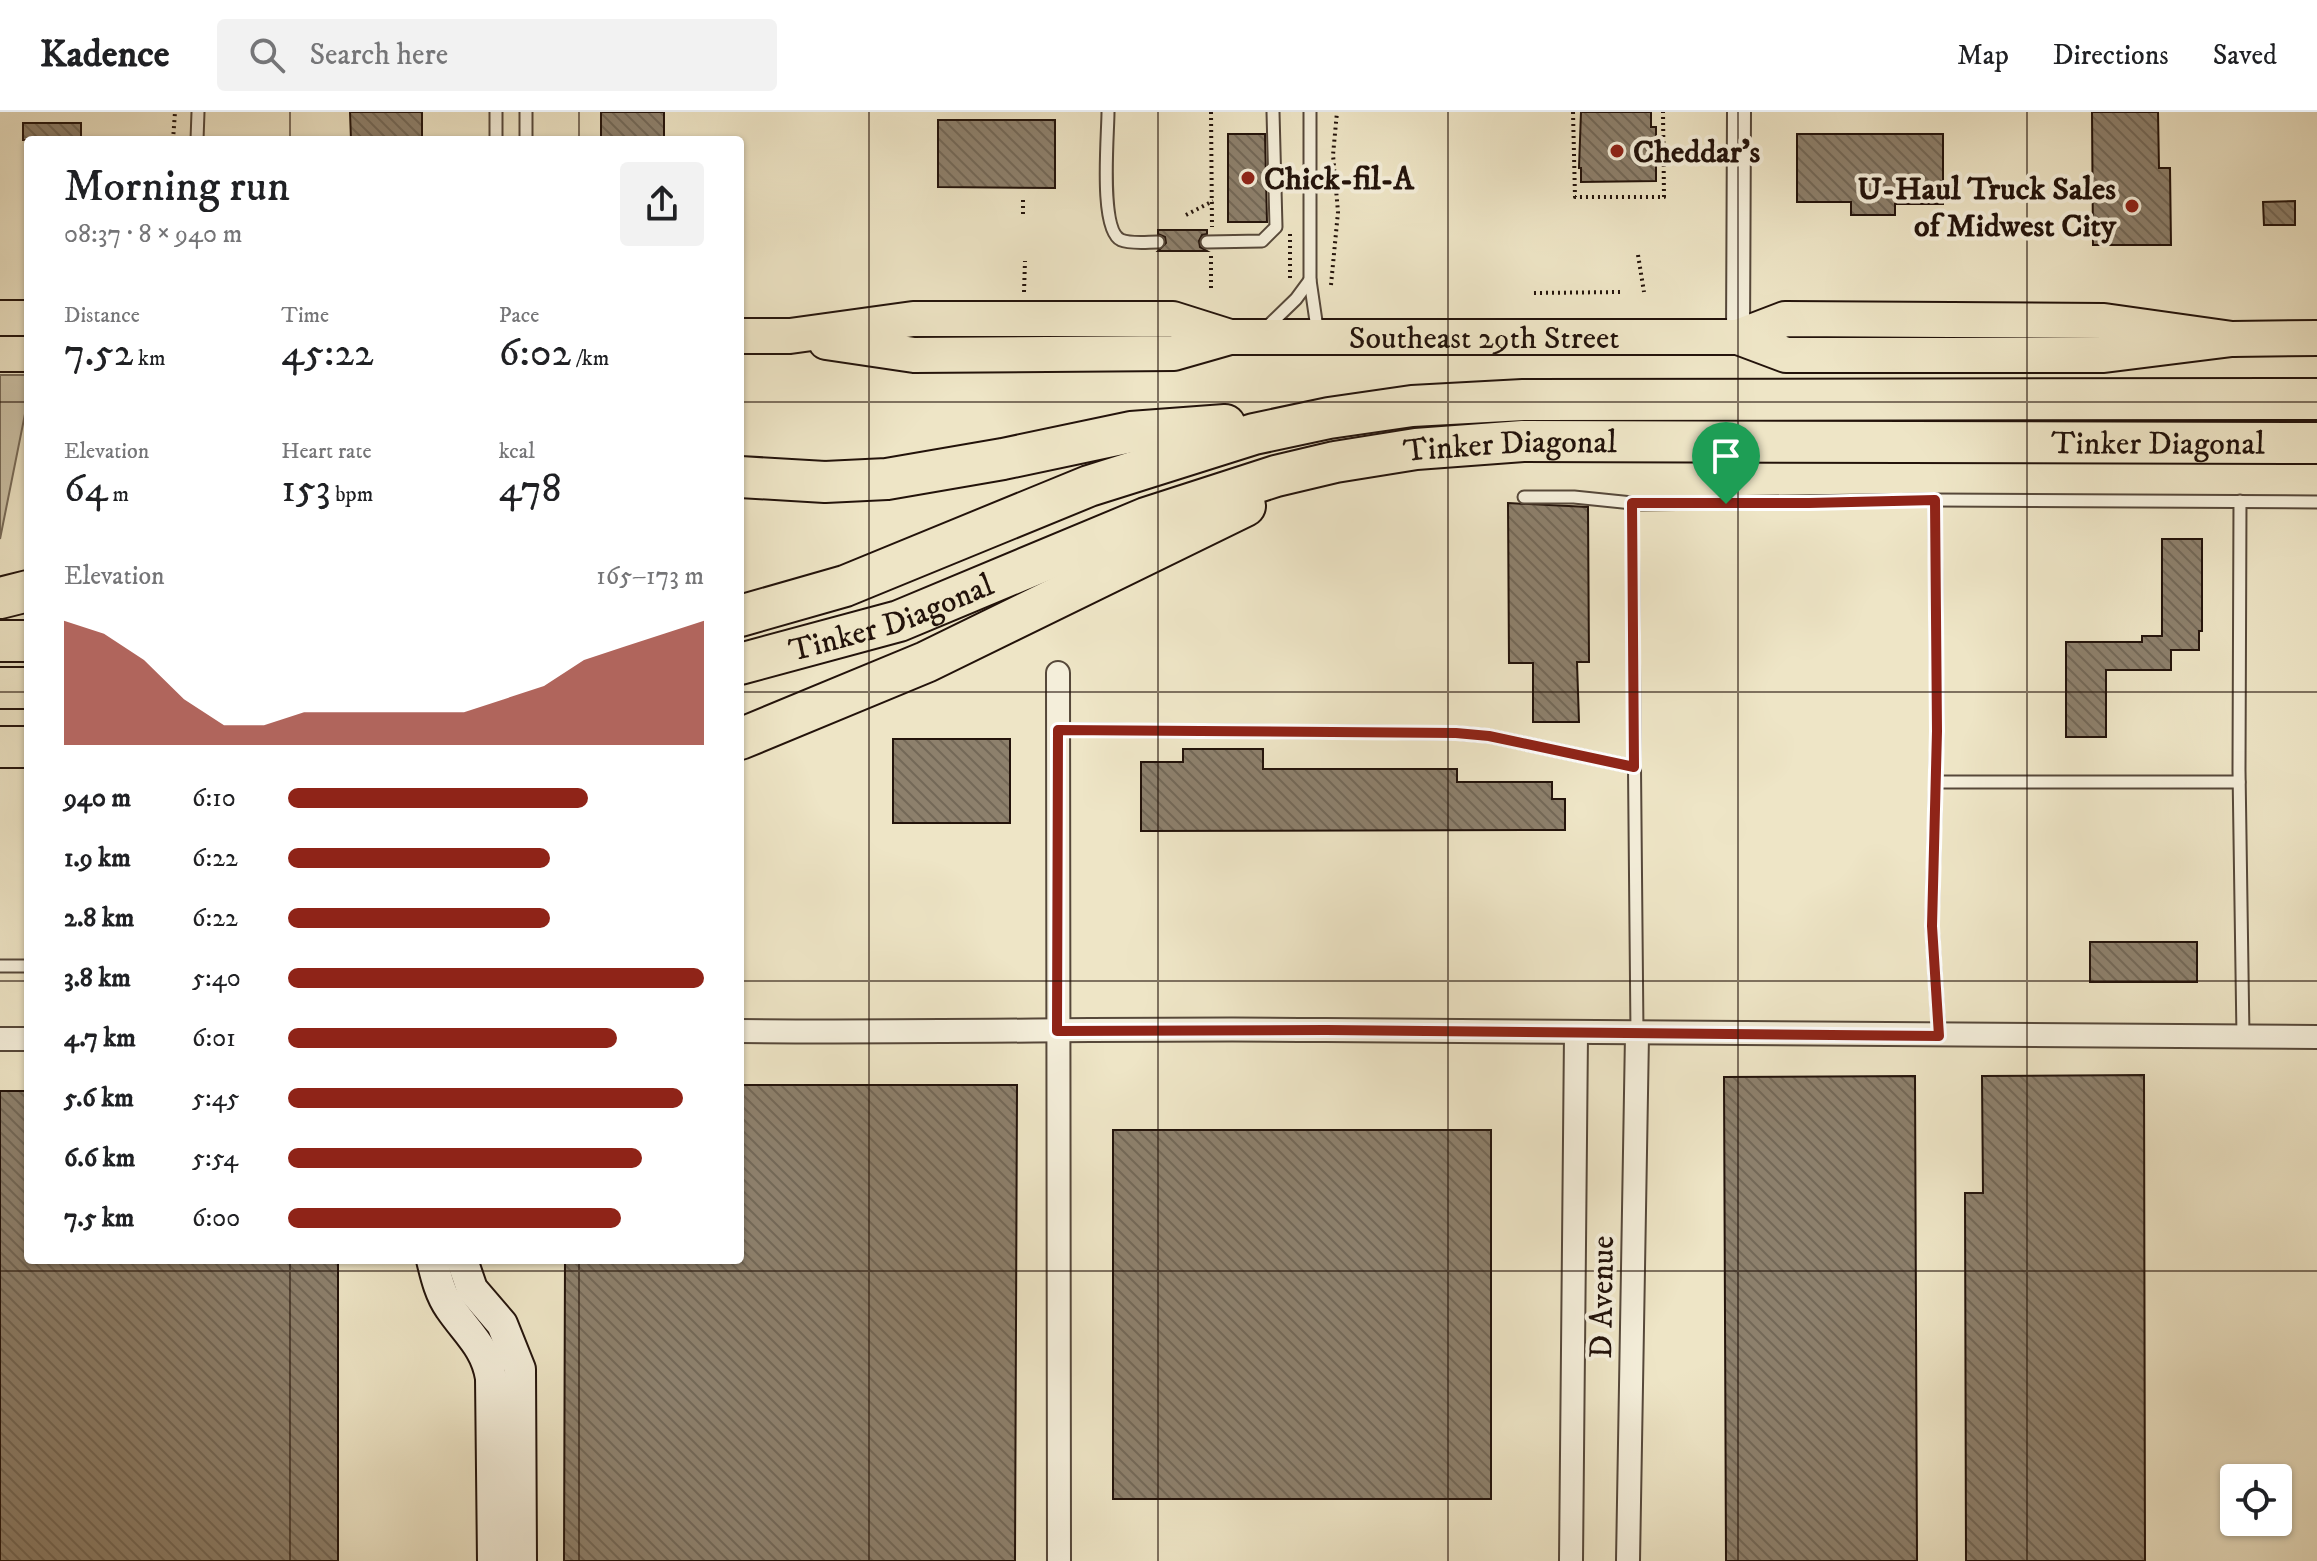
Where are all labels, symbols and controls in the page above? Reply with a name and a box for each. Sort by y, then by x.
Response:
search box [217,19,777,91]
text: Kadence [40,31,169,79]
icon: search [245,33,289,77]
text: Search here [309,37,448,74]
text: Map [1957,38,2009,73]
text: Directions [2053,38,2169,73]
text: Saved [2213,38,2277,73]
place label: Cheddar's [1633,133,1760,173]
marker: Cheddar's [1608,142,1626,160]
text: Morning run [64,160,290,215]
place label: Chick-fil-A [1264,160,1416,200]
button: share [620,162,704,246]
marker: Chick-fil-A [1239,169,1257,187]
place label: U-Haul Truck Sales of Midwest City [1857,170,2117,247]
marker: U-Haul Truck Sales of Midwest City [2123,197,2141,215]
text: 08:37 · 8 × 940 m [64,218,242,251]
text: Distance [64,302,140,329]
text: Time [281,302,329,329]
text: Pace [499,302,539,329]
street label: Southeast 29th Street [1349,319,1619,359]
text: 7.52 [64,329,133,379]
text: 45:22 [281,329,374,379]
text: 6:02 [499,329,571,379]
text: km [133,345,166,372]
text: /km [571,345,609,372]
pin [1692,422,1760,504]
street label: Tinker Diagonal [1401,423,1617,473]
street label: Tinker Diagonal [2051,424,2265,465]
icon: arrive [1704,434,1748,478]
text: Elevation [64,438,149,465]
text: Heart rate [281,438,372,465]
text: kcal [499,438,535,465]
text: 64 [64,465,108,515]
text: 153 [281,465,331,515]
text: 478 [499,465,561,515]
text: m [108,481,129,508]
text: bpm [331,481,373,508]
text: Elevation [64,560,165,593]
text: 165–173 m [596,560,704,593]
street label: Tinker Diagonal [785,566,1000,672]
text: 940 m [64,782,131,815]
text: 6:10 [192,782,236,815]
text: 1.9 km [64,842,131,875]
text: 6:22 [192,842,238,875]
text: 2.8 km [64,902,134,935]
text: 6:22 [192,902,238,935]
text: 3.8 km [64,962,131,995]
text: 5:40 [192,962,241,995]
text: 4.7 km [64,1022,136,1055]
text: 6:01 [192,1022,236,1055]
text: 5.6 km [64,1082,134,1115]
text: 5:45 [192,1082,239,1115]
text: 6.6 km [64,1142,135,1175]
text: 5:54 [192,1142,238,1175]
text: 7.5 km [64,1202,134,1235]
text: 6:00 [192,1202,240,1235]
street label: D Avenue [1582,1235,1624,1359]
map controls [2220,1464,2292,1536]
button: locate [2220,1464,2292,1536]

